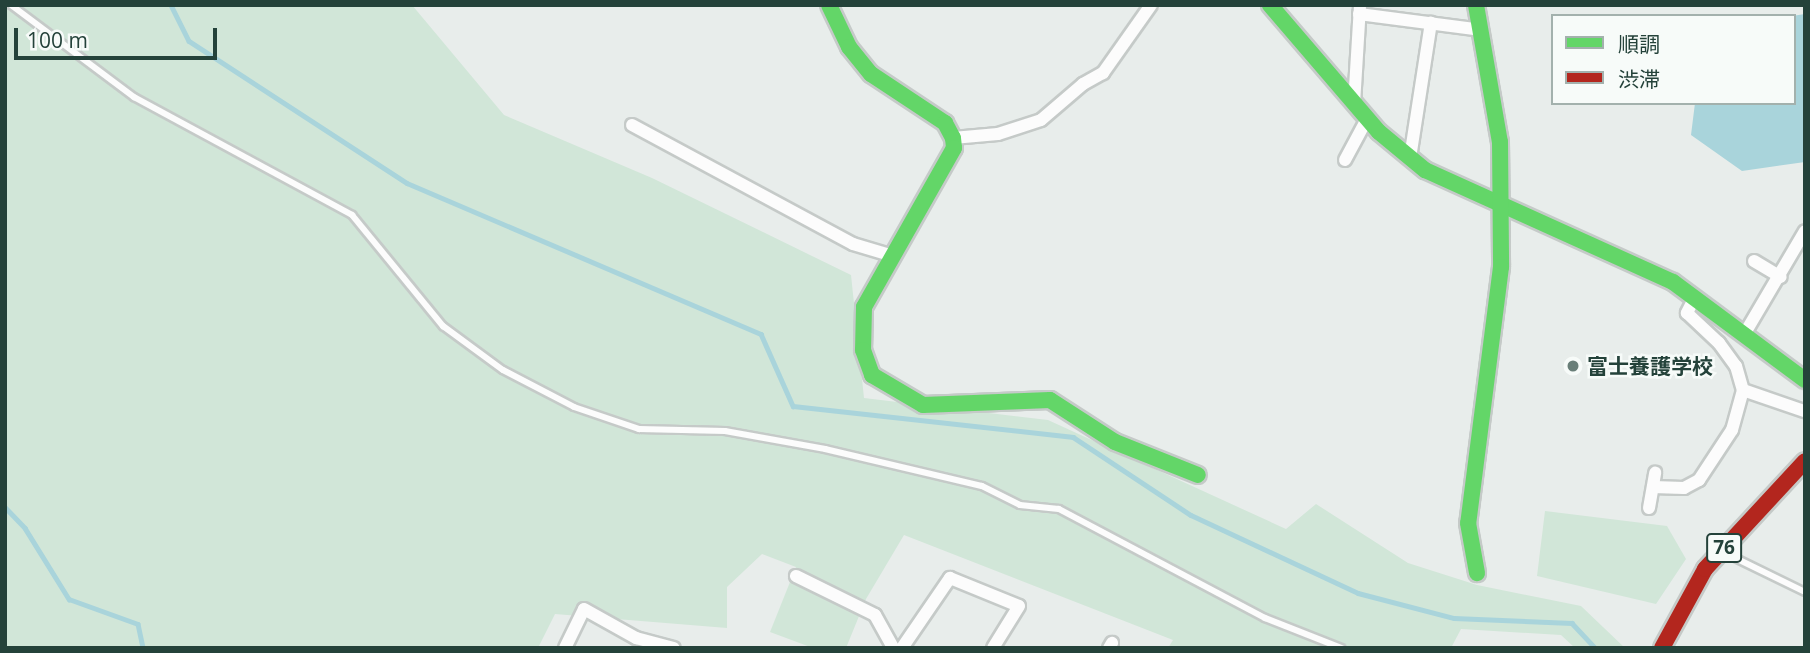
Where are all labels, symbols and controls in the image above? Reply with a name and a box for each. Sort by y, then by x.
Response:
scale bar [18,14,220,58]
legend [1551,14,1796,105]
text: 100 m [27,26,88,54]
text: 順調 [1618,30,1660,58]
text: 渋滞 [1618,65,1660,93]
place label: 富士養護学校 [1587,353,1713,379]
marker: 富士養護学校 [1565,358,1581,374]
road number: 76 [1705,533,1743,564]

